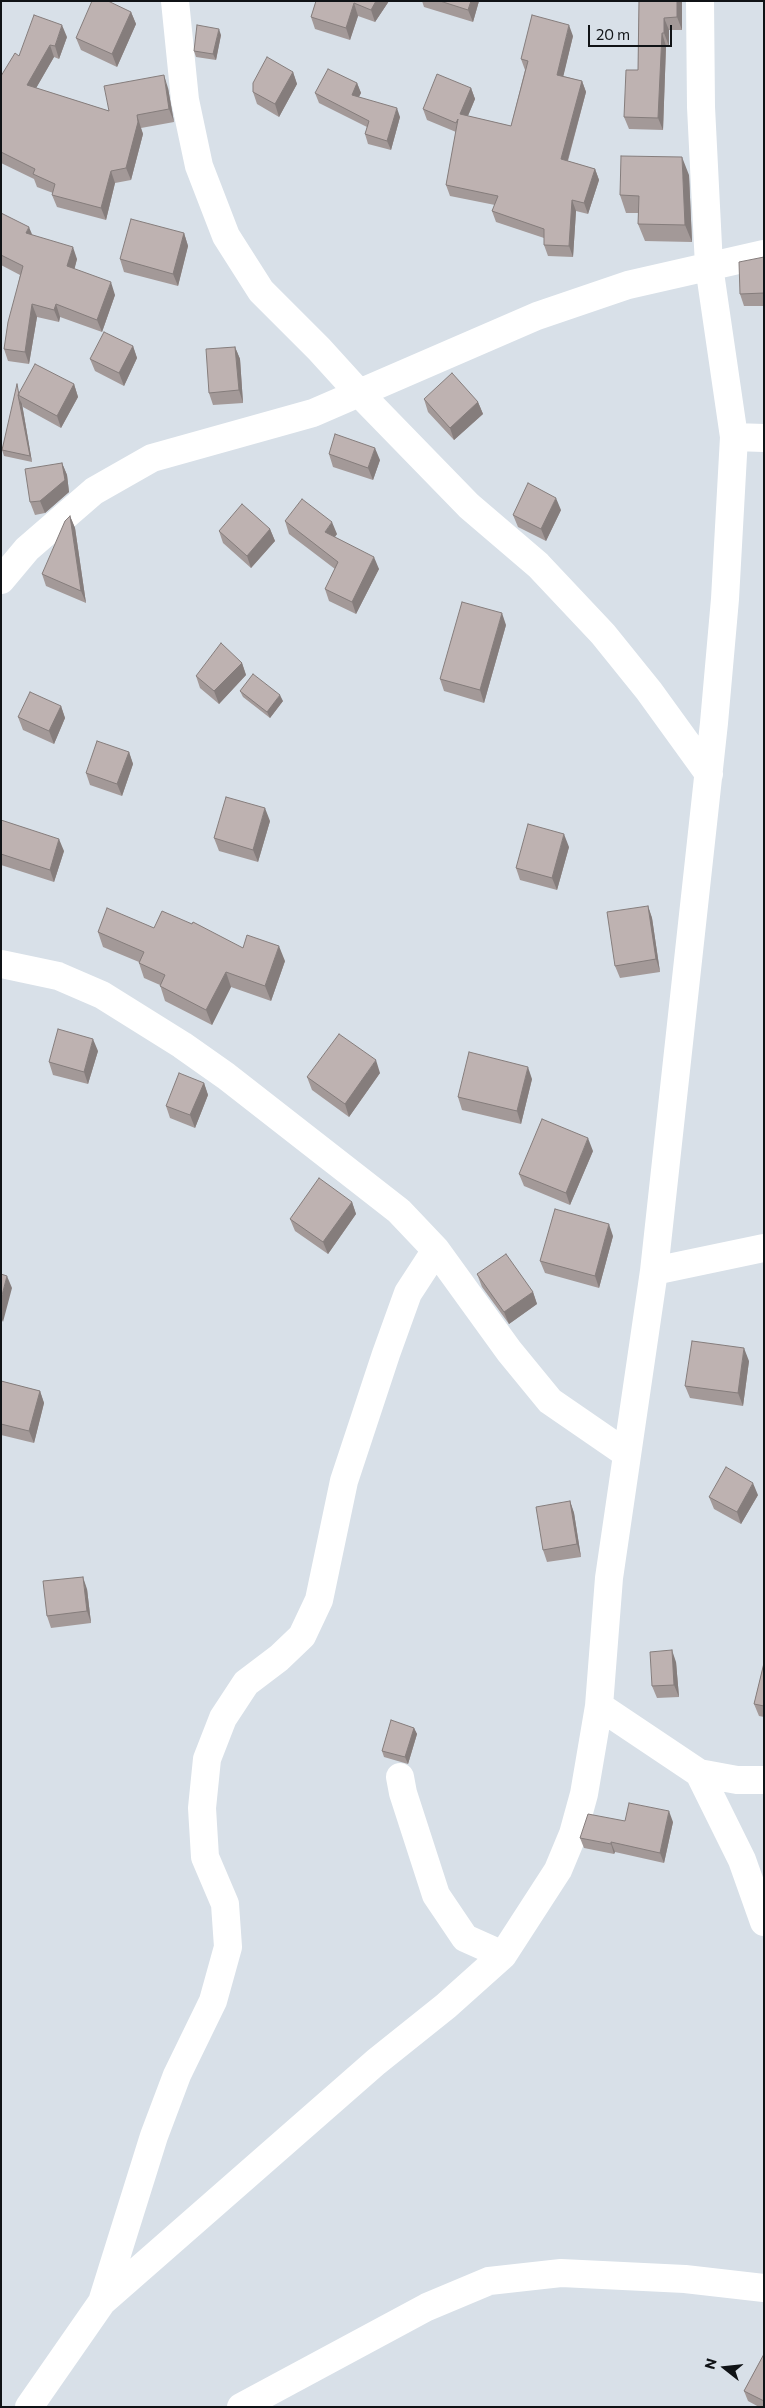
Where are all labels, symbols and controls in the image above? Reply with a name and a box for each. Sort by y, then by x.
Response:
scale bar [590,15,674,47]
text: 20 m [596,25,630,43]
north arrow [700,2343,750,2393]
text: N [700,2356,720,2371]

